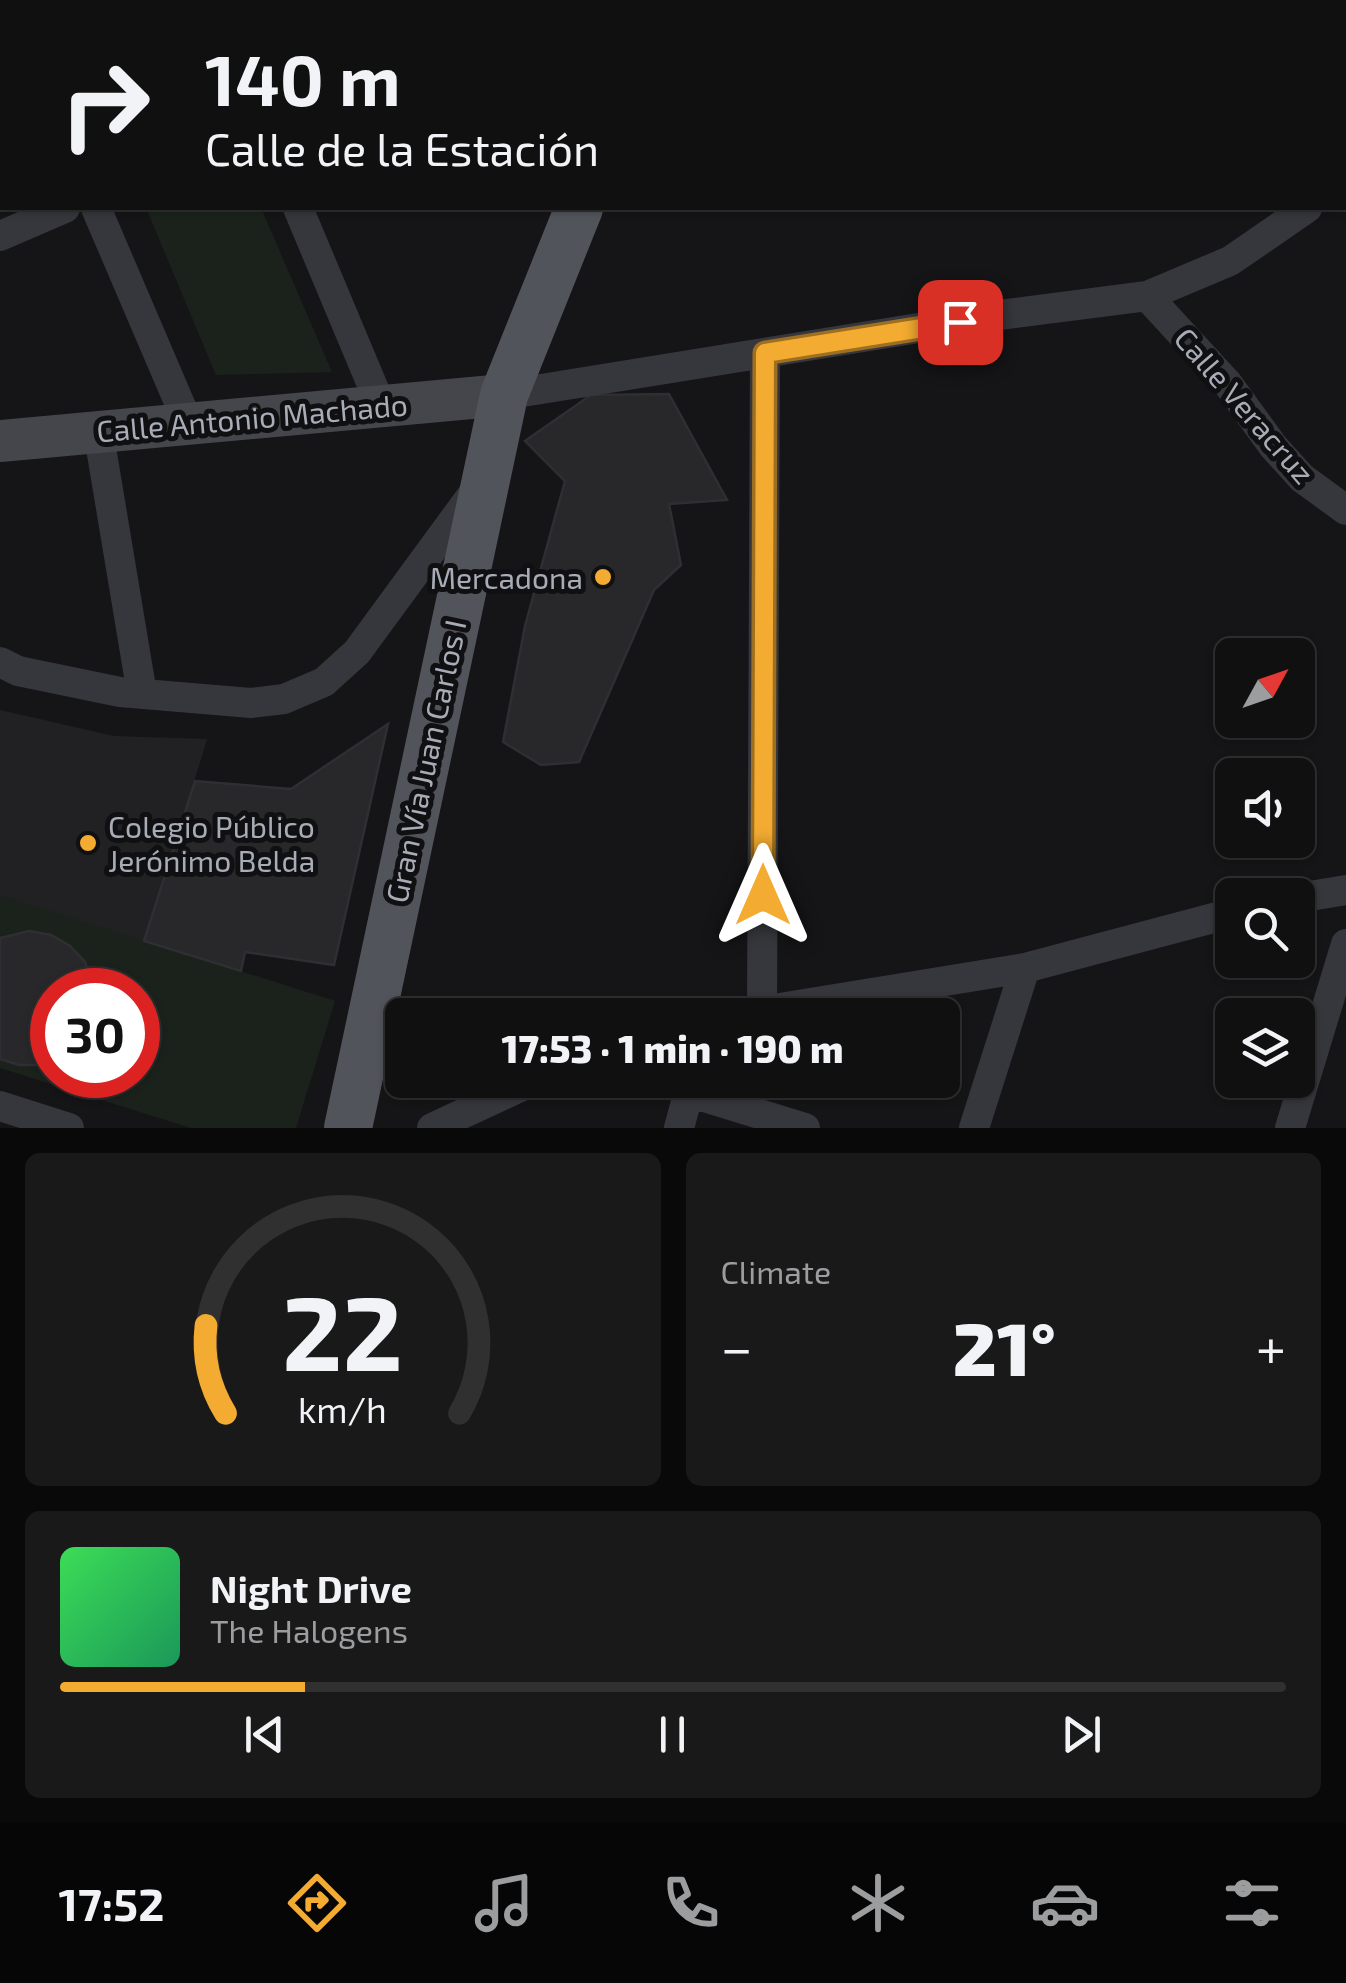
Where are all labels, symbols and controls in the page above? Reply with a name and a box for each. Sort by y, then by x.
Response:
text: 140 m [205,36,401,120]
icon: right [40,40,170,170]
text: Calle de la Estación [205,121,599,175]
pin [918,280,1003,365]
icon: arrive [933,295,988,350]
street label: Calle Veracruz [1168,320,1322,490]
street label: Calle Antonio Machado [95,385,409,449]
place label: Mercadona [430,559,583,595]
marker: Mercadona [592,566,614,588]
street label: Gran Vía Juan Carlos I [377,616,473,906]
north arrow [1215,638,1315,738]
map controls [1215,638,1315,1098]
button: sound [1215,758,1315,858]
place label: Colegio Público Jerónimo Belda [108,808,315,878]
marker: Colegio Público Jerónimo Belda [77,832,99,854]
position arrow [711,843,815,947]
button: search [1215,878,1315,978]
speed limit sign: 30 [30,968,160,1098]
button: layers [1215,998,1315,1098]
text: 17:53 · 1 min · 190 m [501,1025,844,1071]
text: Climate [721,1252,831,1290]
text: 22 [282,1267,403,1392]
text: 21° [953,1301,1056,1391]
text: − [721,1313,753,1379]
text: + [1256,1313,1286,1379]
text: km/h [298,1387,387,1430]
text: Night Drive [210,1565,412,1611]
text: The Halogens [210,1611,408,1649]
icon: previous [237,1707,292,1762]
icon: pause [645,1707,700,1762]
icon: next [1054,1707,1109,1762]
icon: directions [282,1868,352,1938]
icon: music [469,1868,539,1938]
icon: phone [656,1868,726,1938]
icon: climate [843,1868,913,1938]
icon: car [1030,1868,1100,1938]
icon: filters [1217,1868,1287,1938]
text: 17:52 [59,1876,164,1930]

